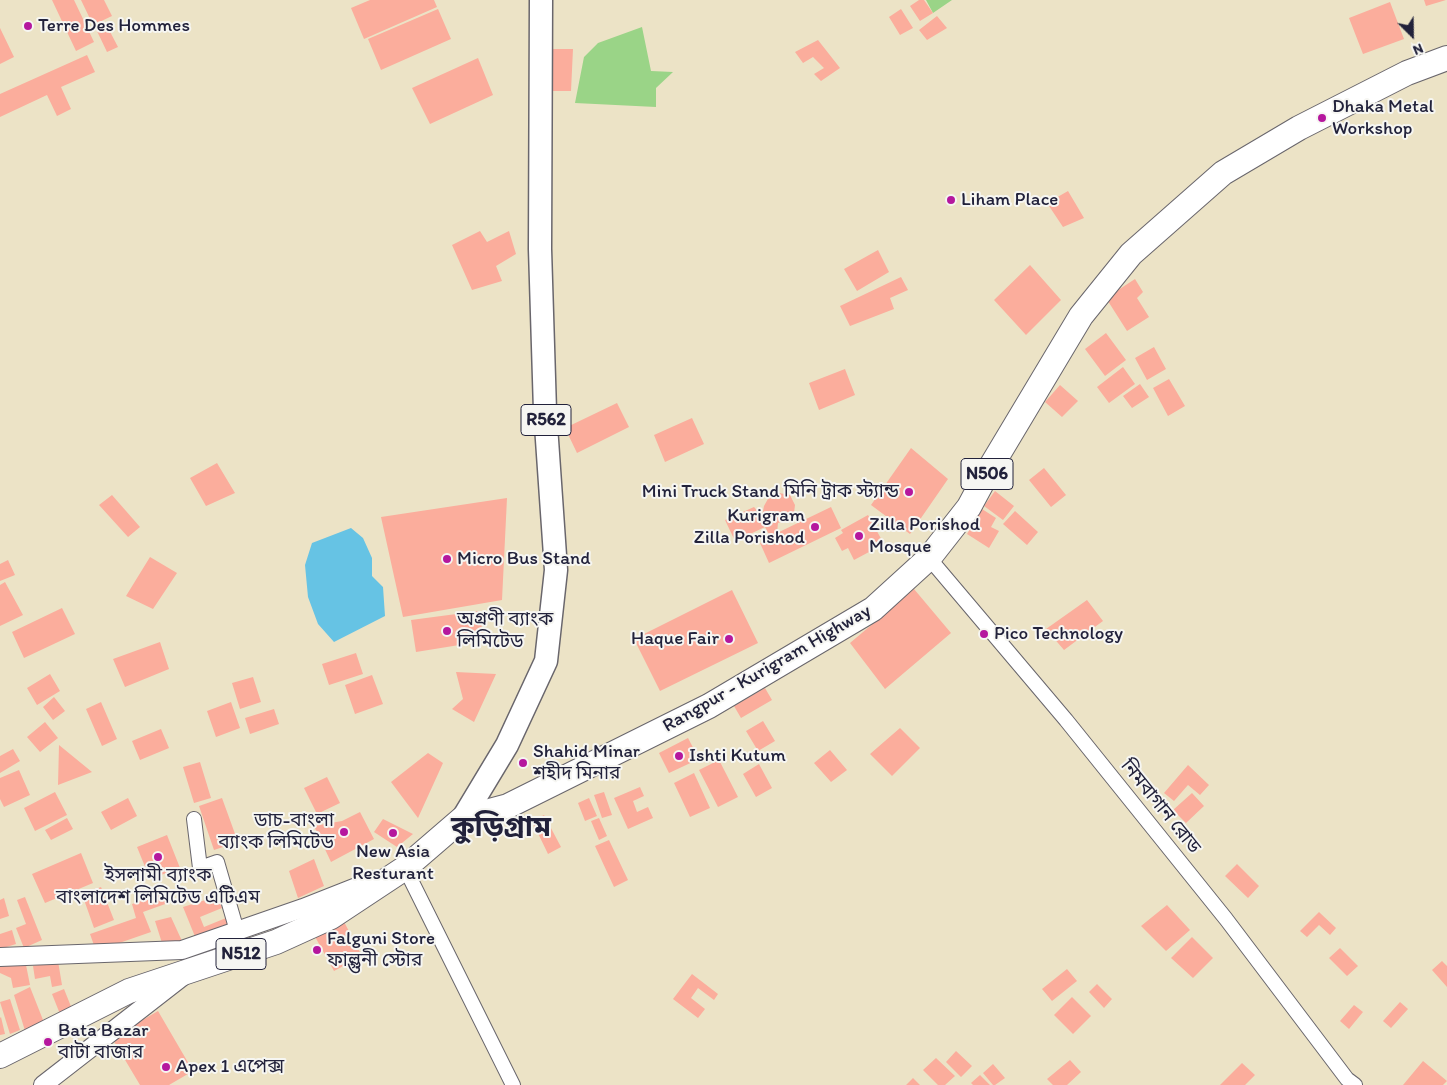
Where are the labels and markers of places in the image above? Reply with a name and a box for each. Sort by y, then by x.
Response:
place label: Terre Des Hommes [38,15,190,37]
marker: Terre Des Hommes [22,20,34,32]
place label: Dhaka Metal Workshop [1332,96,1434,140]
marker: Dhaka Metal Workshop [1316,112,1328,124]
place label: Liham Place [961,189,1058,211]
marker: Liham Place [945,194,957,206]
place label: Mini Truck Stand মিনি ট্রাক স্ট্যান্ড [642,481,899,503]
marker: Mini Truck Stand মিনি ট্রাক স্ট্যান্ড [903,486,915,498]
place label: Kurigram Zilla Porishod [694,505,805,549]
place label: Zilla Porishod Mosque [869,514,980,558]
marker: Kurigram Zilla Porishod [809,521,821,533]
marker: Zilla Porishod Mosque [853,530,865,542]
place label: Micro Bus Stand [457,548,590,570]
marker: Micro Bus Stand [441,553,453,565]
place label: অগ্রণী ব্যাংক লিমিটেড [457,609,553,653]
place label: Pico Technology [994,623,1123,645]
marker: অগ্রণী ব্যাংক লিমিটেড [441,625,453,637]
place label: Haque Fair [631,628,719,650]
marker: Pico Technology [978,628,990,640]
marker: Haque Fair [723,633,735,645]
place label: Shahid Minar শহীদ মিনার [533,741,640,785]
place label: Ishti Kutum [689,745,786,767]
marker: Ishti Kutum [673,750,685,762]
marker: Shahid Minar শহীদ মিনার [517,757,529,769]
place label: ডাচ-বাংলা ব্যাংক লিমিটেড [218,810,334,854]
marker: ডাচ-বাংলা ব্যাংক লিমিটেড [338,826,350,838]
marker: New Asia Resturant [387,827,399,839]
place label: New Asia Resturant [352,841,434,885]
marker: ইসলামী ব্যাংক বাংলাদেশ লিমিটেড এটিএম [152,851,164,863]
place label: ইসলামী ব্যাংক বাংলাদেশ লিমিটেড এটিএম [56,865,260,909]
place label: Falguni Store ফাল্গুনী স্টোর [327,928,435,972]
marker: Falguni Store ফাল্গুনী স্টোর [311,944,323,956]
place label: Bata Bazar বাটা বাজার [58,1020,148,1064]
marker: Bata Bazar বাটা বাজার [42,1036,54,1048]
place label: Apex 1 এপেক্স [176,1056,284,1078]
marker: Apex 1 এপেক্স [160,1061,172,1073]

